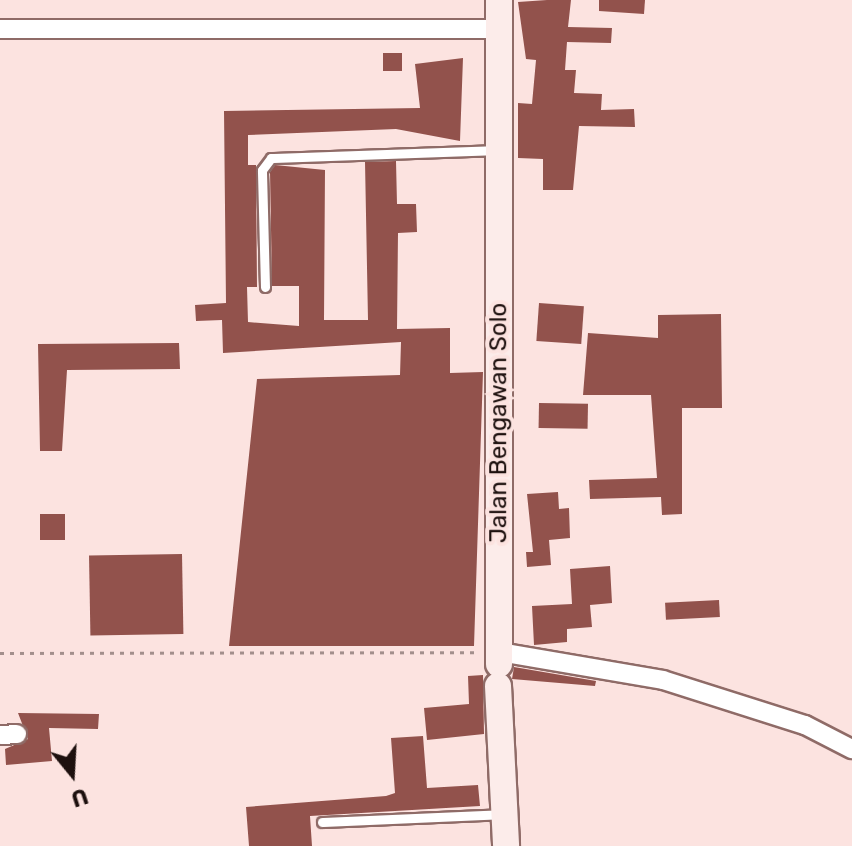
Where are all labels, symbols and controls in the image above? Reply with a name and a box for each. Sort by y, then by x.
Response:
street label: Jalan Bengawan Solo [485,303,513,543]
north arrow [32,734,112,814]
text: U [68,782,91,813]

